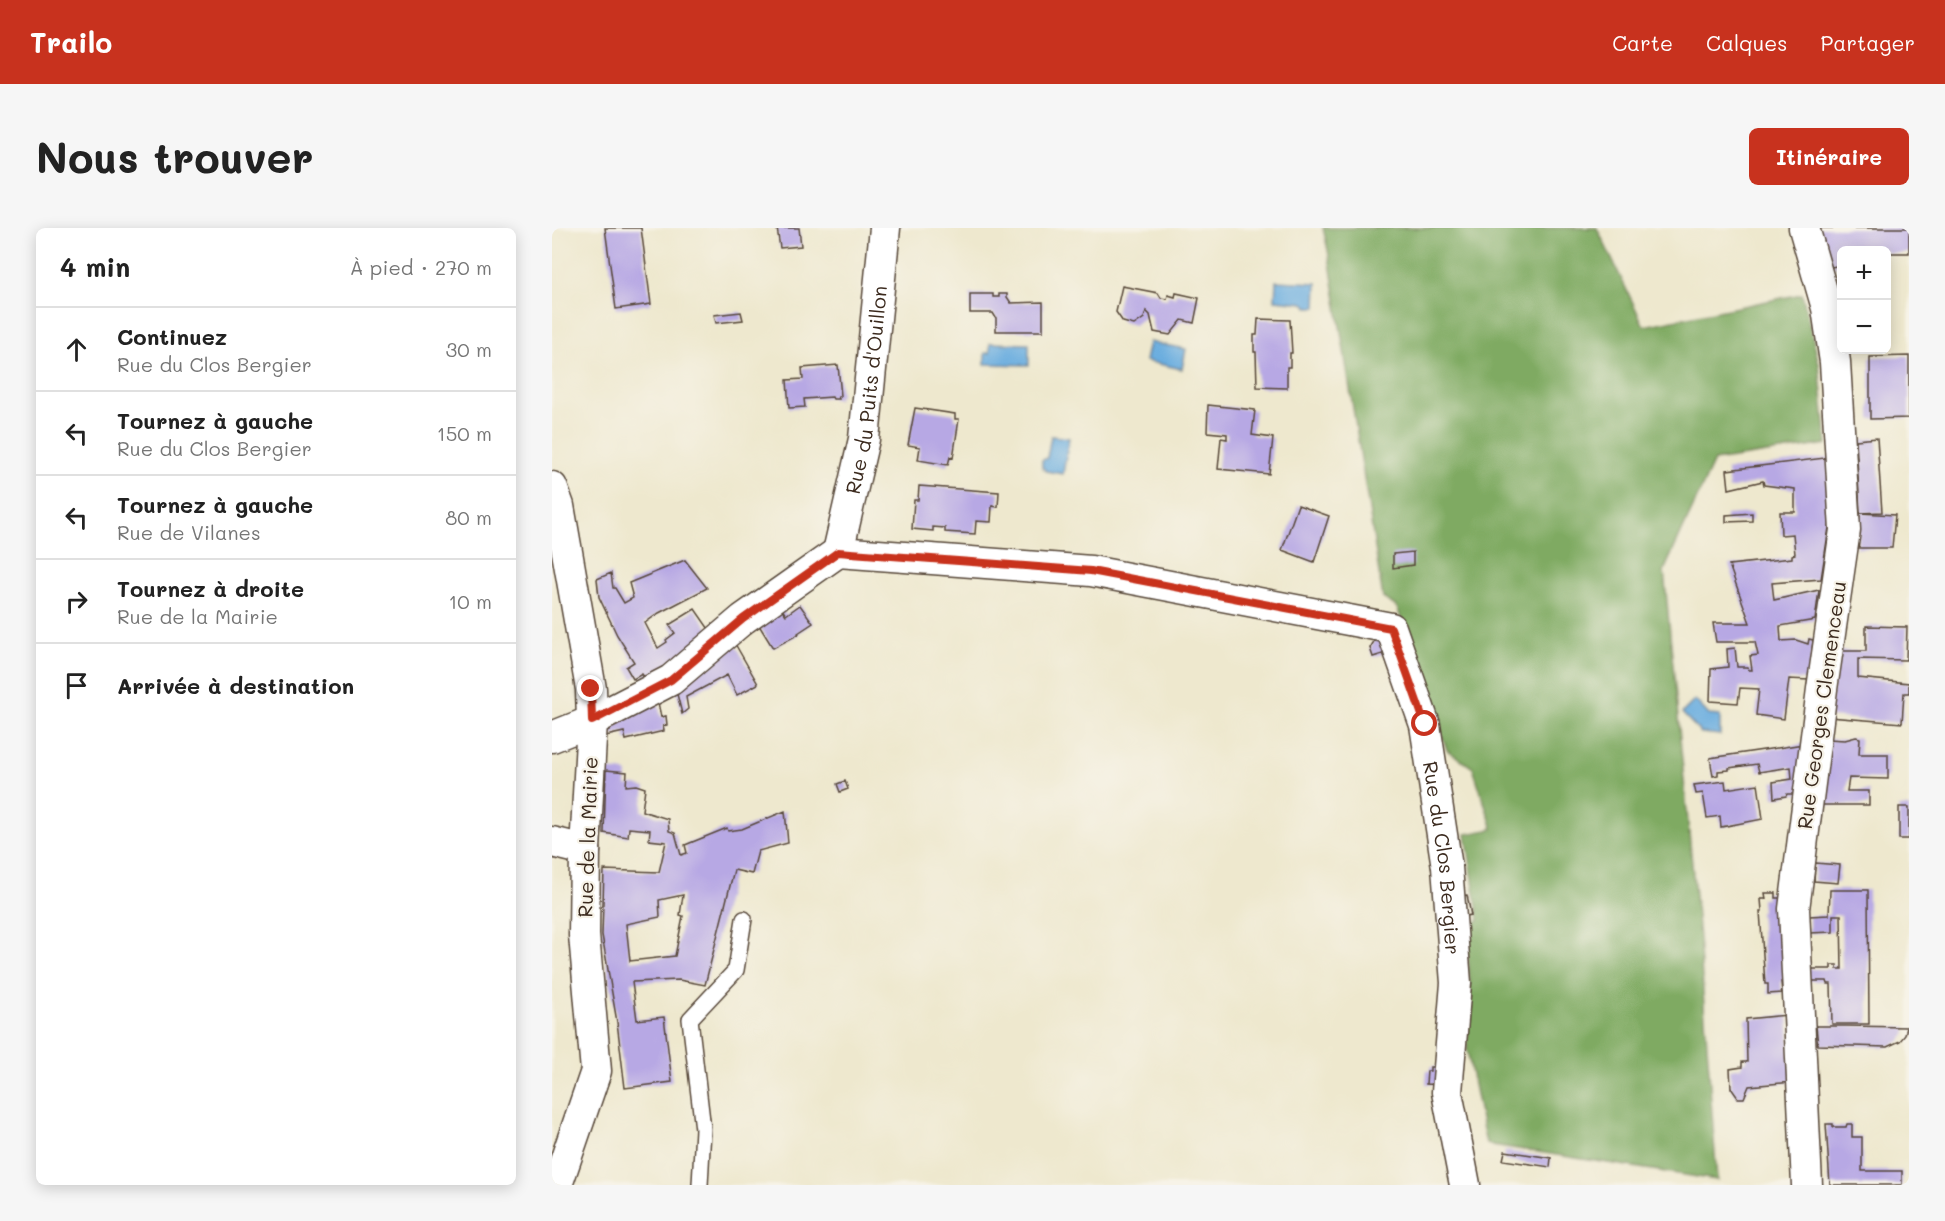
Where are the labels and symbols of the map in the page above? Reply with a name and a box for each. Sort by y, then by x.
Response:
street label: Rue du Puits d'Ouillon [839,284,892,496]
street label: Rue Georges Clemenceau [1791,579,1851,831]
route end [577,675,603,701]
route start [1411,710,1437,736]
street label: Rue de la Mairie [571,756,603,918]
street label: Rue du Clos Bergier [1418,759,1467,956]

